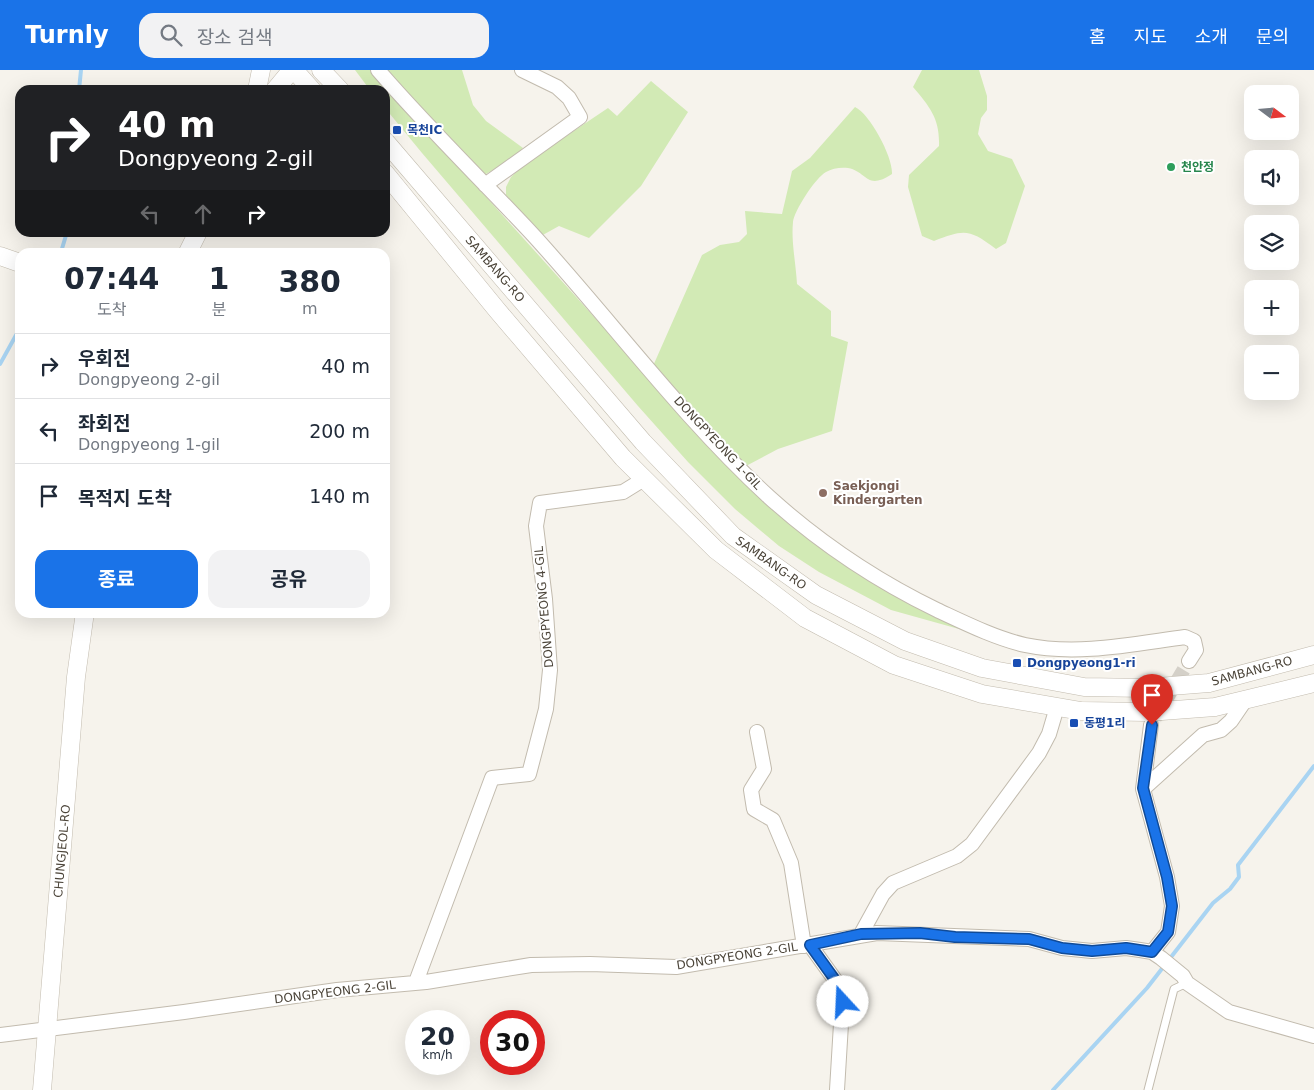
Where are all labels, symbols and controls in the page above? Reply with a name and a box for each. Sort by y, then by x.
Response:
search box [139,13,489,58]
text: Turnly [25,21,109,49]
icon: search [157,21,185,49]
text: 장소 검색 [197,26,273,48]
text: 홈 [1089,26,1106,47]
text: 지도 [1134,26,1167,47]
text: 소개 [1195,26,1228,47]
text: 문의 [1256,26,1289,47]
north arrow [1244,85,1299,140]
map controls [1244,85,1299,400]
icon: right [35,105,100,170]
text: 40 m [118,105,215,145]
place label: 목천IC [407,123,443,137]
marker: 목천IC [391,124,403,136]
text: Dongpyeong 2-gil [118,146,313,171]
button: sound [1244,150,1299,205]
place label: 천안정 [1181,160,1214,174]
marker: 천안정 [1165,161,1177,173]
icon: left [136,200,164,228]
icon: ahead [189,200,217,228]
icon: right [242,200,270,228]
button: layers [1244,215,1299,270]
street label: SAMBANG-RO [462,233,528,305]
text: 07:44 [64,261,160,296]
text: 1 [209,261,229,296]
text: 380 [278,264,341,299]
button: + [1244,280,1299,335]
text: m [302,299,317,318]
text: 도착 [97,300,126,319]
text: 분 [212,300,226,319]
button: − [1244,345,1299,400]
text: 우회전 [78,347,130,369]
icon: right [35,352,63,380]
text: 40 m [321,355,370,377]
text: Dongpyeong 2-gil [78,370,220,389]
street label: DONGPYEONG 1-GIL [671,393,765,493]
text: 좌회전 [78,412,130,434]
icon: left [35,417,63,445]
text: 200 m [309,420,370,442]
text: Dongpyeong 1-gil [78,435,220,454]
place label: Saekjongi Kindergarten [833,479,923,507]
icon: arrive [35,482,63,510]
text: 140 m [309,485,370,507]
text: 목적지 도착 [78,487,172,509]
marker: Saekjongi Kindergarten [817,487,829,499]
street label: SAMBANG-RO [733,533,809,593]
street label: DONGPYEONG 4-GIL [532,545,556,669]
button: 종료 [35,550,198,608]
button: 공유 [208,550,370,608]
street label: SAMBANG-RO [1210,653,1294,689]
place label: Dongpyeong1-ri [1027,656,1136,670]
marker: Dongpyeong1-ri [1011,657,1023,669]
pin [1131,674,1173,725]
icon: arrive [1138,681,1166,709]
place label: 동평1리 [1084,716,1125,730]
marker: 동평1리 [1068,717,1080,729]
street label: CHUNGJEOL-RO [51,804,73,898]
street label: DONGPYEONG 2-GIL [676,939,799,972]
position arrow [816,975,868,1027]
street label: DONGPYEONG 2-GIL [273,978,397,1006]
speed limit sign: 30 [480,1010,545,1075]
text: 20 [420,1022,455,1051]
text: km/h [422,1048,453,1062]

